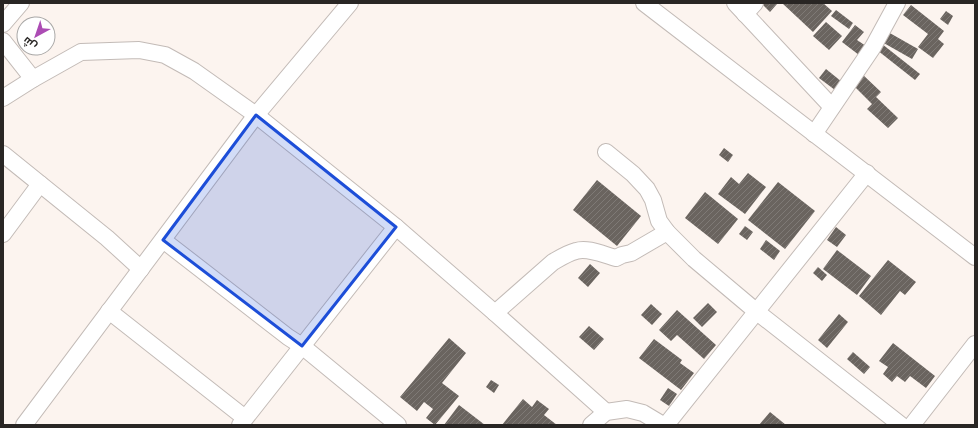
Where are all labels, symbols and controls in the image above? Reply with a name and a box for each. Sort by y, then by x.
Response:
north arrow [16,16,56,56]
text: ش [20,34,39,54]

